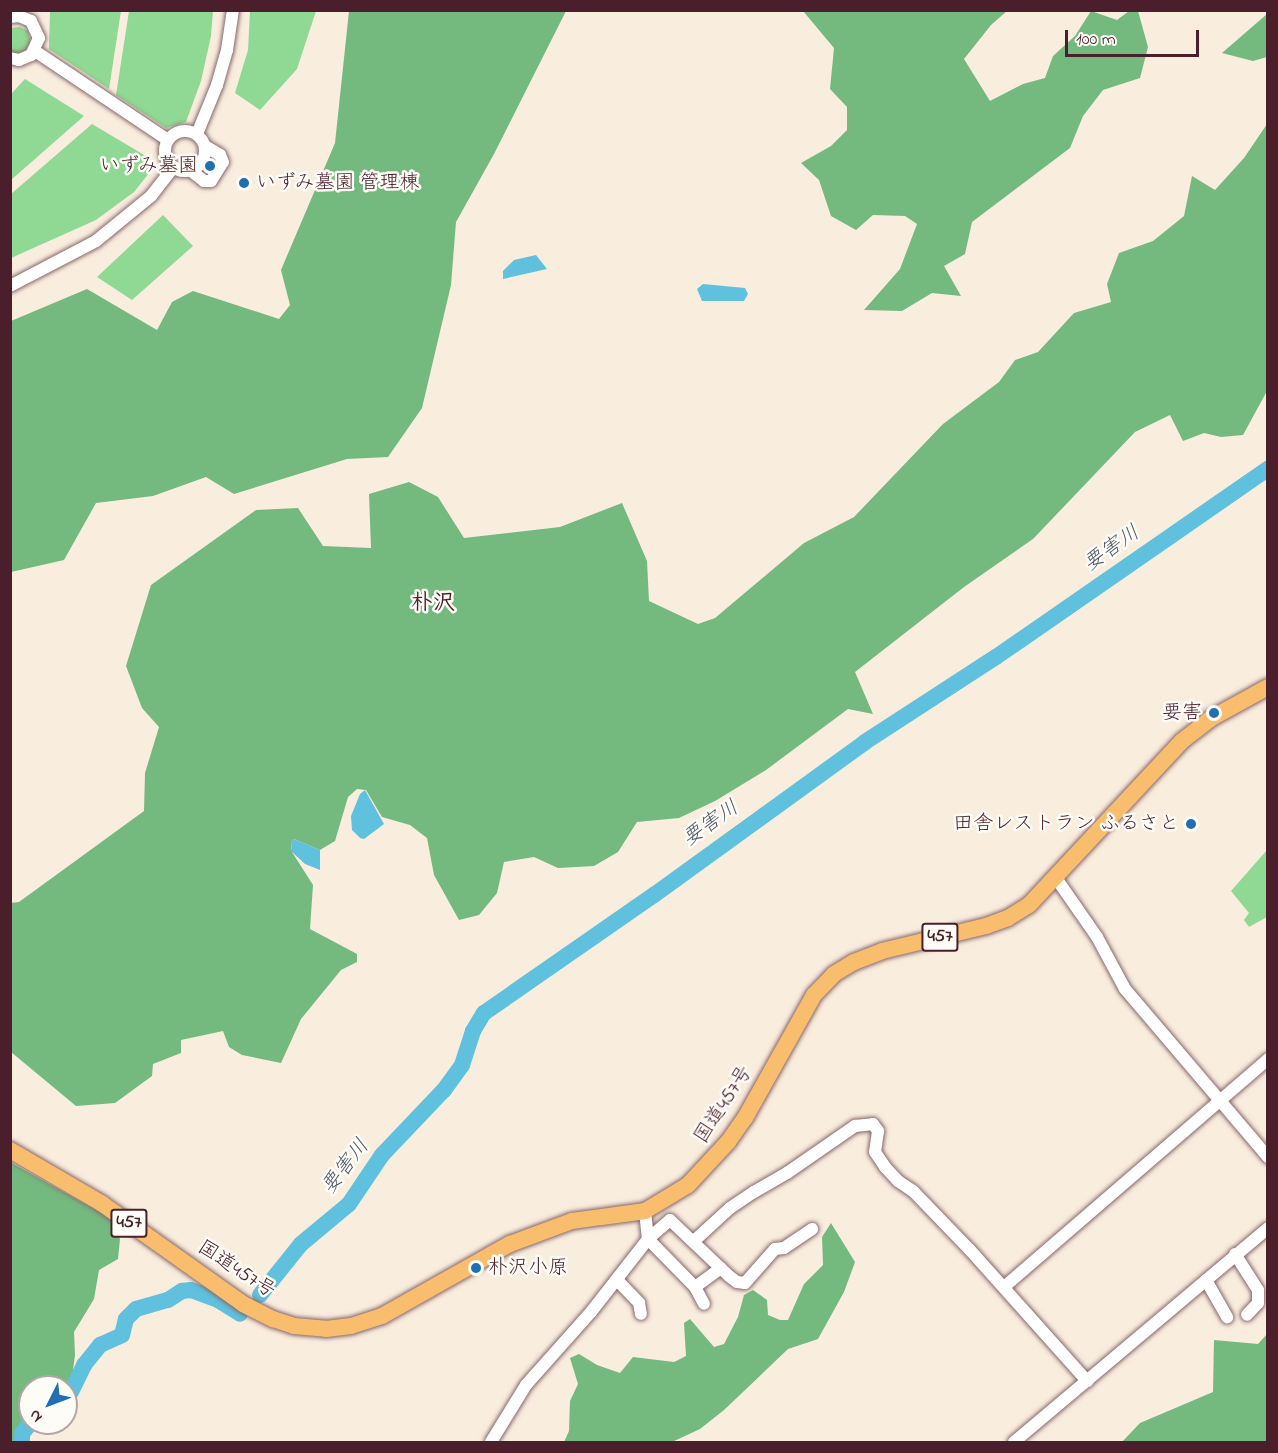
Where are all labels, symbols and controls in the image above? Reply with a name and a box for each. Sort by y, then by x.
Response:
scale bar [1068,18,1202,56]
text: 100 m [1076,27,1116,53]
place label: いずみ墓園 [98,154,198,178]
marker: いずみ墓園 [203,159,217,173]
place label: いずみ墓園 管理棟 [256,171,421,195]
marker: いずみ墓園 管理棟 [237,176,251,190]
water label: 要害川 [1079,521,1145,577]
district label: 朴沢 [411,592,455,618]
place label: 要害 [1162,701,1202,725]
marker: 要害 [1207,706,1221,720]
water label: 要害川 [678,796,744,852]
place label: 田舎レストラン ふるさと [954,812,1179,836]
marker: 田舎レストラン ふるさと [1184,817,1198,831]
road number: 457 [920,922,960,952]
street label: 国道457号 [690,1062,758,1148]
water label: 要害川 [317,1134,375,1200]
road number: 457 [110,1208,148,1238]
street label: 国道457号 [193,1236,279,1304]
place label: 朴沢小原 [488,1256,568,1280]
marker: 朴沢小原 [469,1261,483,1275]
north arrow [18,1375,78,1435]
text: N [24,1404,49,1428]

